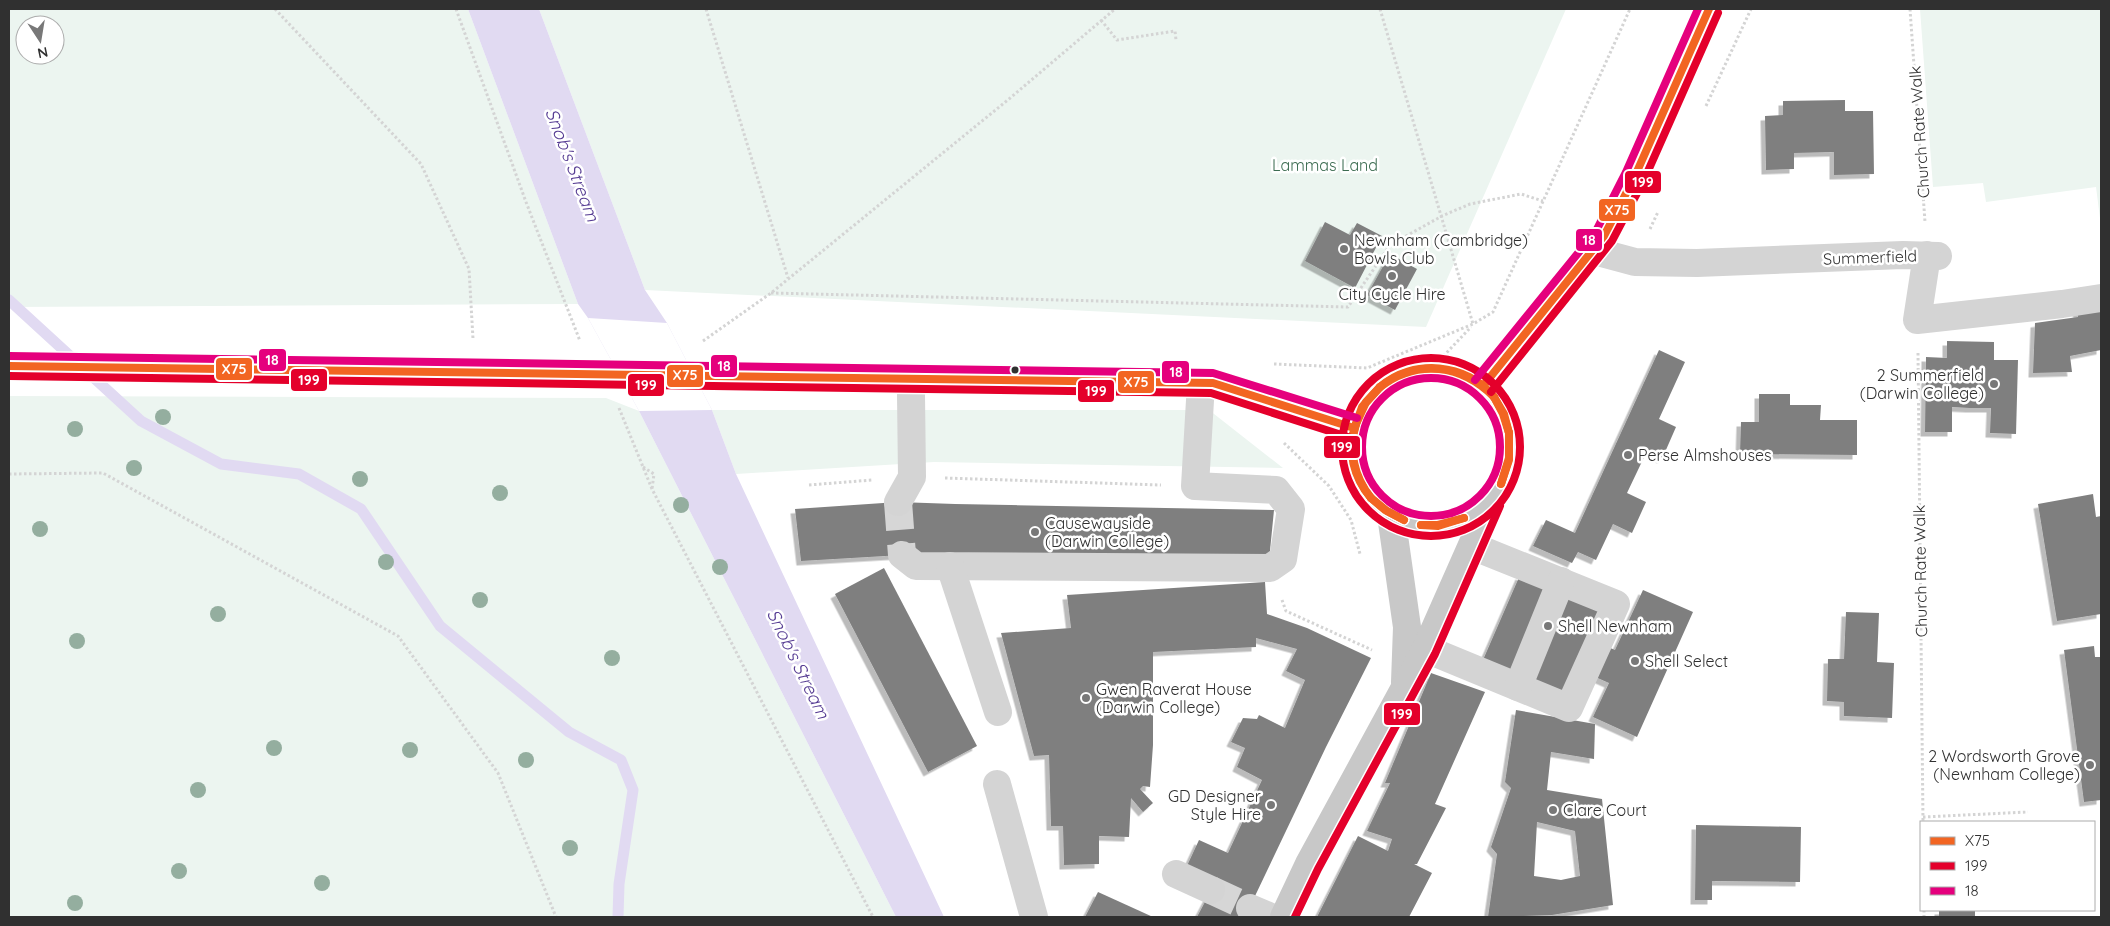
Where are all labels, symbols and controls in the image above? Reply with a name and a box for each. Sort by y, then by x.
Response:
north arrow [15,15,65,65]
text: N [36,43,50,63]
street label: Church Rate Walk [1904,65,1934,199]
water label: Snob's Stream [540,105,605,225]
park label: Lammas Land [1272,155,1378,175]
line badge: 199 [1624,170,1662,194]
text: 199 [1632,173,1654,191]
line badge: X75 [1598,198,1636,222]
text: X75 [1605,201,1629,219]
line badge: 18 [1575,228,1603,252]
place label: Newnham (Cambridge) Bowls Club [1354,230,1528,268]
text: 18 [1582,231,1596,249]
marker: Newnham (Cambridge) Bowls Club [1338,243,1350,255]
street label: Summerfield [1823,245,1917,269]
marker: City Cycle Hire [1386,270,1398,282]
place label: City Cycle Hire [1338,284,1446,304]
line badge: 18 [258,348,287,372]
text: 18 [265,351,279,369]
line badge: 18 [710,354,738,378]
line badge: X75 [215,357,253,381]
text: 18 [717,357,731,375]
text: X75 [222,360,246,378]
line badge: 18 [1161,360,1190,384]
text: 18 [1169,363,1183,381]
line badge: X75 [666,364,704,388]
unlabelled marker [1010,365,1020,375]
place label: 2 Summerfield (Darwin College) [1860,365,1984,403]
text: X75 [673,366,697,384]
line badge: 199 [290,368,328,392]
line badge: X75 [1117,370,1155,394]
text: 199 [298,371,320,389]
line badge: 199 [627,373,665,397]
text: X75 [1124,373,1148,391]
text: 199 [635,376,657,394]
marker: 2 Summerfield (Darwin College) [1988,378,2000,390]
line badge: 199 [1077,379,1115,403]
text: 199 [1085,382,1107,400]
line badge: 199 [1323,435,1361,459]
text: 199 [1331,438,1353,456]
place label: Perse Almshouses [1638,445,1772,465]
marker: Perse Almshouses [1622,449,1634,461]
street label: Church Rate Walk [1909,504,1931,638]
place label: Causewayside (Darwin College) [1045,513,1169,551]
marker: Causewayside (Darwin College) [1029,526,1041,538]
water label: Snob's Stream [762,605,835,723]
place label: Shell Newnham [1558,616,1672,636]
marker: Shell Newnham [1542,620,1554,632]
place label: Shell Select [1645,651,1728,671]
marker: Shell Select [1629,655,1641,667]
place label: Gwen Raverat House (Darwin College) [1096,679,1252,717]
marker: Gwen Raverat House (Darwin College) [1080,692,1092,704]
line badge: 199 [1383,702,1421,726]
text: 199 [1391,705,1413,723]
place label: 2 Wordsworth Grove (Newnham College) [1928,746,2080,784]
marker: 2 Wordsworth Grove (Newnham College) [2084,759,2096,771]
place label: GD Designer Style Hire [1168,786,1261,824]
marker: GD Designer Style Hire [1265,799,1277,811]
place label: Clare Court [1563,800,1647,820]
marker: Clare Court [1547,804,1559,816]
legend [1920,821,2095,911]
text: X75 [1965,831,1990,850]
text: 199 [1965,856,1987,875]
text: 18 [1965,881,1979,900]

